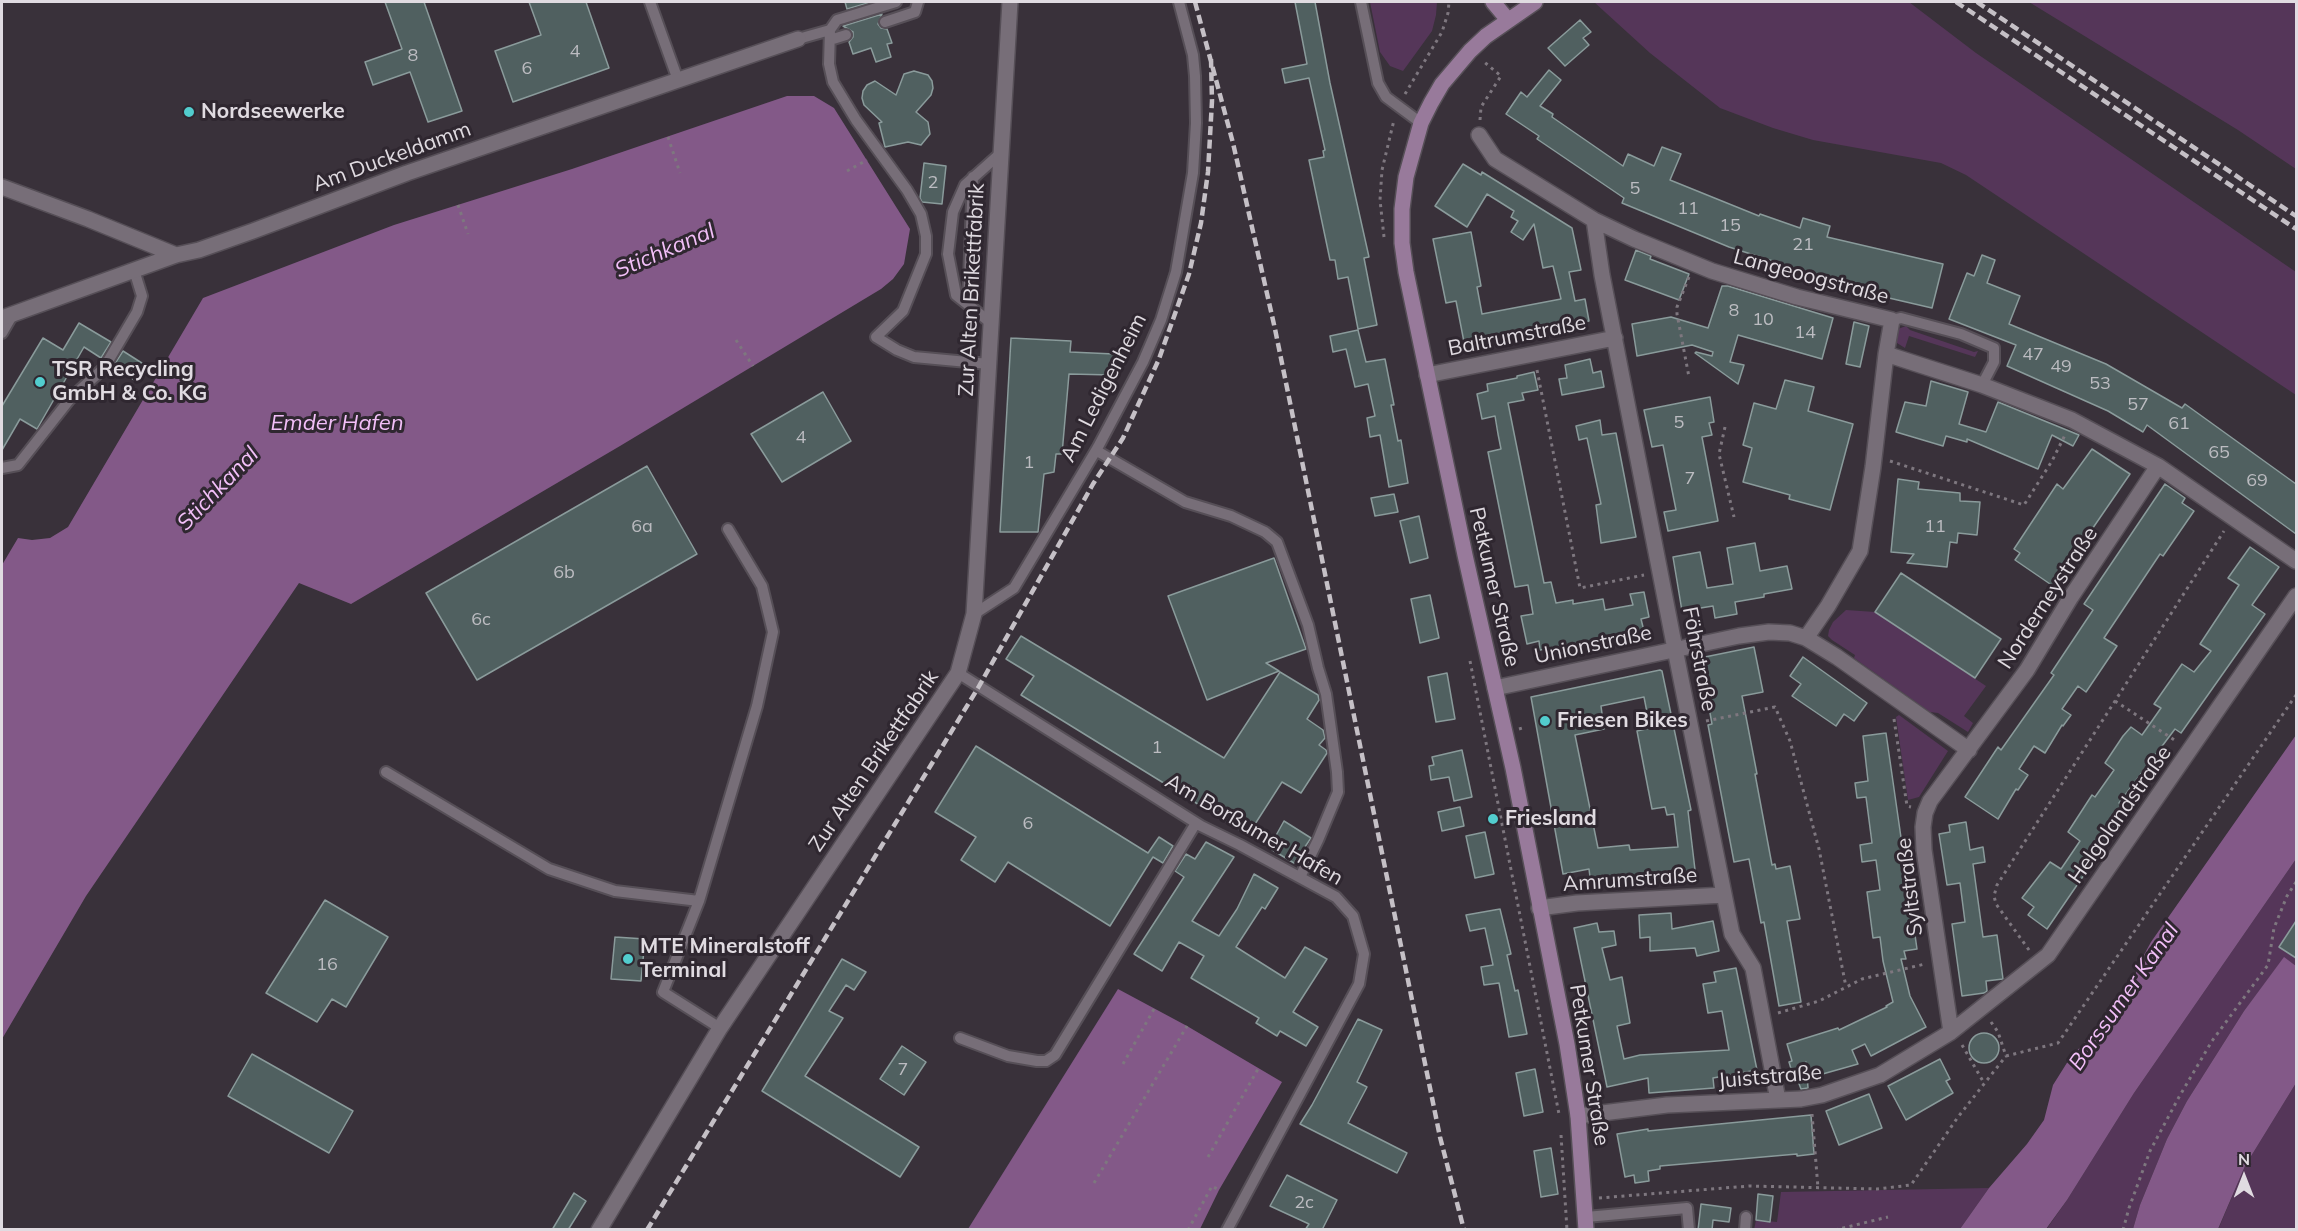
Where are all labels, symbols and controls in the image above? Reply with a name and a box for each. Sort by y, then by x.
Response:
house number: 4 [570,41,580,63]
house number: 8 [408,45,418,67]
house number: 6 [522,58,532,80]
place label: Nordseewerke [201,99,345,125]
marker: Nordseewerke [182,105,196,119]
street label: Am Duckeldamm [309,117,475,197]
house number: 2 [928,172,938,194]
house number: 5 [1630,178,1640,200]
street label: Zur Alten Brikettfabrik [954,183,990,397]
house number: 11 [1677,198,1699,220]
house number: 15 [1719,215,1741,237]
water label: Stichkanal [611,218,719,284]
house number: 21 [1792,234,1814,256]
street label: Langeoogstraße [1731,244,1891,310]
house number: 8 [1729,300,1739,322]
house number: 10 [1752,309,1774,331]
street label: Am Ledigenheim [1056,310,1152,466]
street label: Baltrumstraße [1446,310,1588,362]
house number: 14 [1794,322,1816,344]
house number: 47 [2022,344,2044,366]
house number: 49 [2050,356,2072,378]
place label: TSR Recycling GmbH & Co. KG [52,357,207,407]
house number: 53 [2089,373,2111,395]
marker: TSR Recycling GmbH & Co. KG [33,375,47,389]
house number: 57 [2127,394,2149,416]
water label: Emder Hafen [270,410,404,436]
house number: 5 [1674,412,1684,434]
house number: 61 [2168,413,2190,435]
house number: 4 [796,427,806,449]
water label: Stichkanal [172,442,264,536]
house number: 65 [2208,442,2230,464]
house number: 1 [1024,452,1034,474]
house number: 7 [1685,468,1695,490]
house number: 69 [2246,470,2268,492]
street label: Petkumer Straße [1463,505,1525,669]
house number: 6a [631,516,653,538]
house number: 11 [1924,516,1946,538]
street label: Norderneystraße [1993,522,2103,674]
house number: 6b [553,562,575,584]
street label: Föhrstraße [1677,605,1721,713]
house number: 6c [471,609,491,631]
street label: Unionstraße [1532,620,1654,670]
street label: Zur Alten Brikettfabrik [804,666,944,856]
place label: Friesen Bikes [1557,708,1688,734]
marker: Friesen Bikes [1538,714,1552,728]
house number: 1 [1152,737,1162,759]
street label: Helgolandstraße [2063,741,2177,889]
street label: Am Borßumer Hafen [1161,769,1347,891]
place label: Friesland [1505,806,1597,832]
marker: Friesland [1486,812,1500,826]
house number: 6 [1023,813,1033,835]
street label: Syltstraße [1891,836,1929,938]
street label: Amrumstraße [1562,863,1698,897]
water label: Borssumer Kanal [2063,918,2185,1076]
place label: MTE Mineralstoff Terminal [640,934,810,984]
marker: MTE Mineralstoff Terminal [621,952,635,966]
house number: 16 [316,954,338,976]
street label: Petkumer Straße [1564,982,1614,1148]
house number: 7 [898,1059,908,1081]
street label: Juiststraße [1717,1060,1823,1094]
north arrow [2214,1147,2274,1207]
text: N [2238,1149,2250,1169]
house number: 2c [1294,1192,1314,1214]

